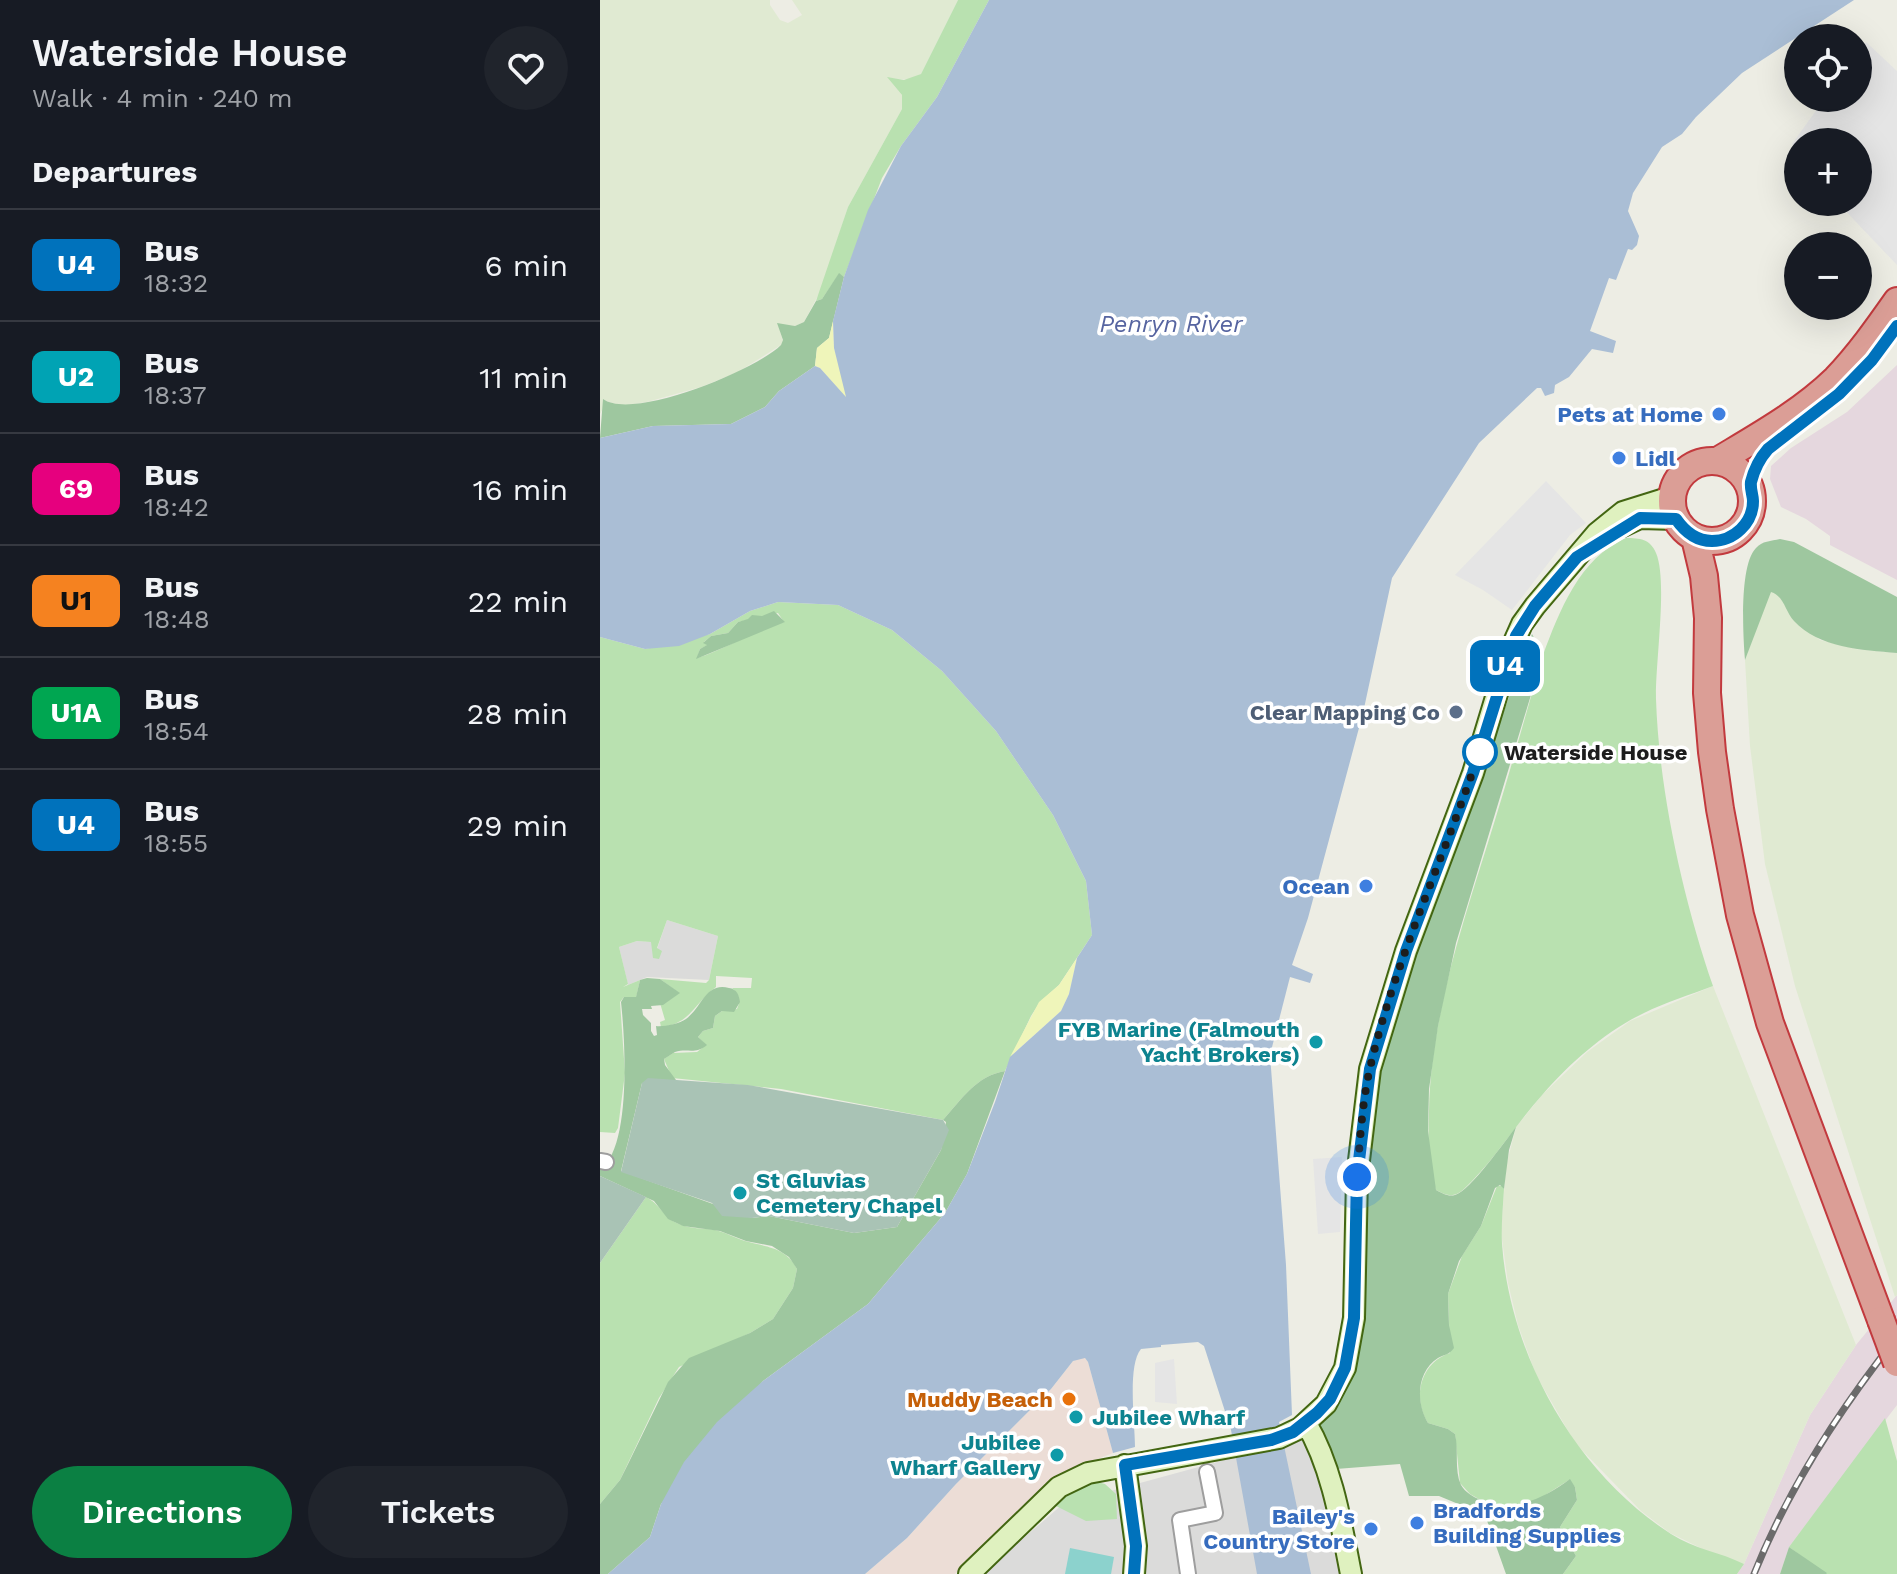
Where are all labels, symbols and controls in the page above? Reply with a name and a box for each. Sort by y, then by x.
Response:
map controls [1784,24,1872,320]
button: locate [1784,24,1872,112]
button: heart [484,26,568,110]
text: Waterside House [32,31,347,75]
text: Walk · 4 min · 240 m [32,83,293,113]
button: + [1784,128,1872,216]
text: Departures [32,154,197,189]
button: − [1784,232,1872,320]
text: Bus [144,233,199,268]
text: U4 [57,248,95,281]
text: 6 min [484,248,568,283]
text: 18:32 [144,268,208,298]
water label: Penryn River [1099,310,1244,338]
text: Bus [144,345,199,380]
text: U2 [58,360,94,393]
text: 11 min [479,360,568,395]
text: 18:37 [144,380,207,410]
place label: Pets at Home [1557,402,1703,427]
marker: Pets at Home [1710,405,1728,423]
place label: Lidl [1635,446,1676,471]
marker: Lidl [1610,449,1628,467]
text: Bus [144,457,199,492]
text: 69 [59,472,93,505]
text: 16 min [473,472,568,507]
text: 18:42 [144,492,209,522]
text: Bus [144,569,199,604]
text: U1 [60,584,92,617]
text: 22 min [468,584,568,619]
text: 18:48 [144,604,210,634]
line badge: U4 [1469,640,1541,692]
text: U4 [1486,649,1524,682]
text: Bus [144,681,199,716]
text: U1A [51,696,101,729]
text: 28 min [467,696,568,731]
place label: Clear Mapping Co [1250,700,1440,725]
marker: Clear Mapping Co [1447,703,1465,721]
text: 18:54 [144,716,209,746]
marker: Waterside House [1463,735,1497,769]
place label: Waterside House [1504,740,1687,765]
text: Bus [144,793,199,828]
text: U4 [57,808,95,841]
text: 29 min [467,808,568,843]
text: 18:55 [144,828,208,858]
place label: Ocean [1282,874,1350,899]
marker: Ocean [1357,877,1375,895]
place label: FYB Marine (Falmouth Yacht Brokers) [1058,1017,1300,1067]
marker: FYB Marine (Falmouth Yacht Brokers) [1307,1033,1325,1051]
your location [1337,1157,1377,1197]
place label: St Gluvias Cemetery Chapel [756,1168,943,1218]
marker: St Gluvias Cemetery Chapel [731,1184,749,1202]
place label: Muddy Beach [907,1387,1053,1412]
marker: Muddy Beach [1060,1390,1078,1408]
place label: Jubilee Wharf [1092,1405,1246,1430]
marker: Jubilee Wharf [1067,1408,1085,1426]
place label: Jubilee Wharf Gallery [890,1430,1042,1480]
marker: Jubilee Wharf Gallery [1048,1446,1066,1464]
button: Directions [32,1466,292,1558]
button: Tickets [308,1466,568,1558]
place label: Bradfords Building Supplies [1433,1498,1621,1548]
place label: Bailey's Country Store [1203,1504,1355,1554]
marker: Bradfords Building Supplies [1408,1514,1426,1532]
marker: Bailey's Country Store [1362,1520,1380,1538]

